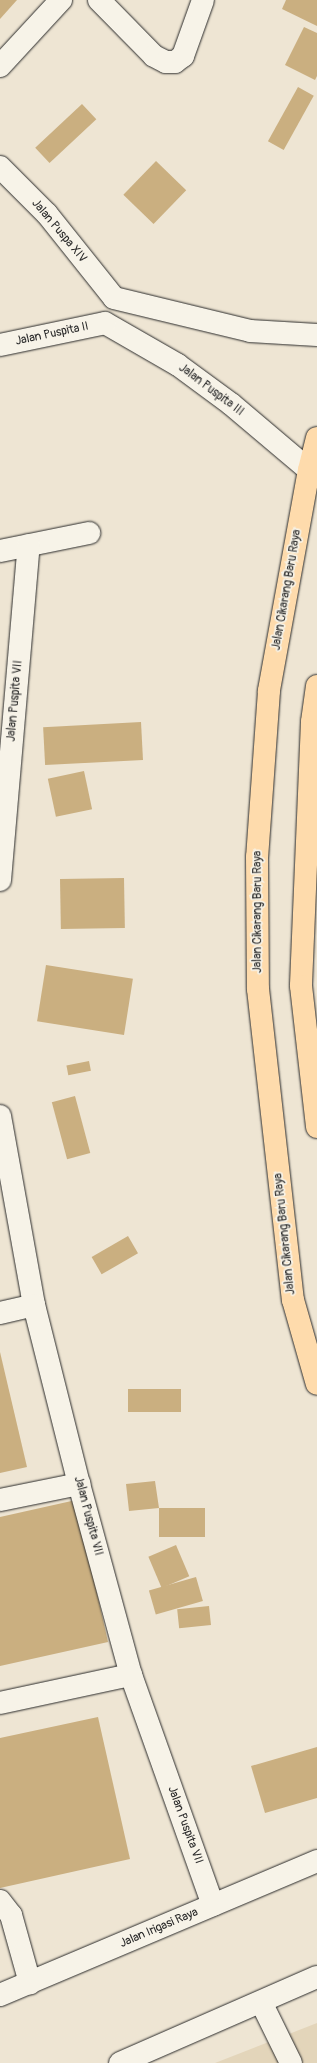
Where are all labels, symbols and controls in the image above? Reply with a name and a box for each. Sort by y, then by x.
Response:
street label: Jalan Puspa XIV [28,196,90,266]
street label: Jalan Puspita II [14,319,90,349]
street label: Jalan Puspita III [176,361,246,419]
street label: Jalan Cikarang Baru Raya [269,528,305,652]
street label: Jalan Puspita VII [4,660,26,742]
street label: Jalan Cikarang Baru Raya [251,851,265,973]
street label: Jalan Cikarang Baru Raya [271,1172,299,1296]
street label: Jalan Puspita VII [70,1475,106,1557]
street label: Jalan Puspita VII [164,1784,206,1866]
street label: Jalan Irigasi Raya [118,1905,200,1951]

